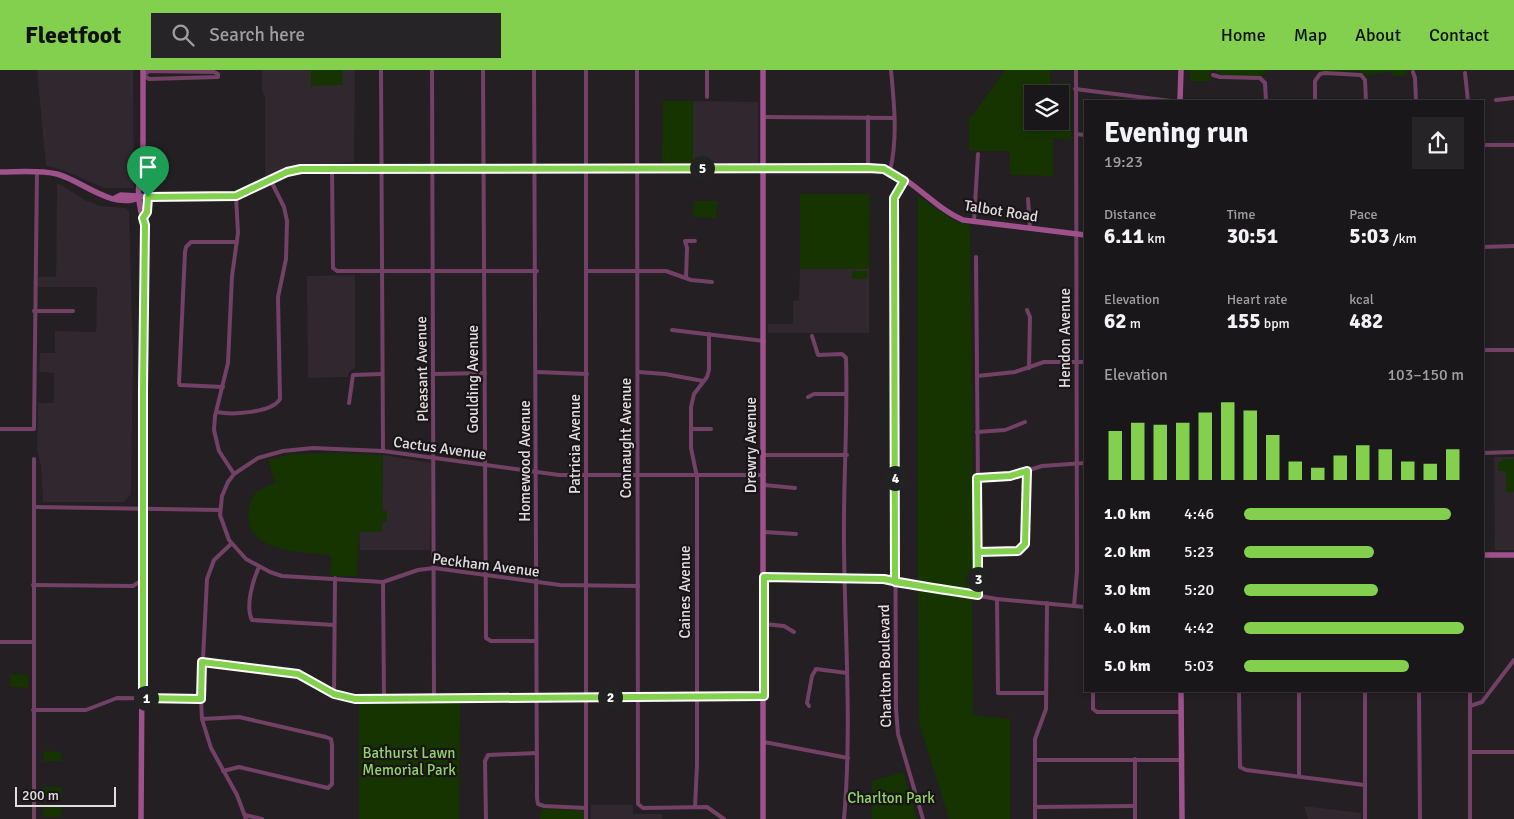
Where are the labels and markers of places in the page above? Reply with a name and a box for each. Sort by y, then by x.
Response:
pin [127,146,169,197]
pin: 5 [690,156,714,180]
pin: 4 [882,466,908,490]
pin: 3 [966,566,990,592]
pin: 2 [598,684,622,710]
pin: 1 [134,686,158,710]

